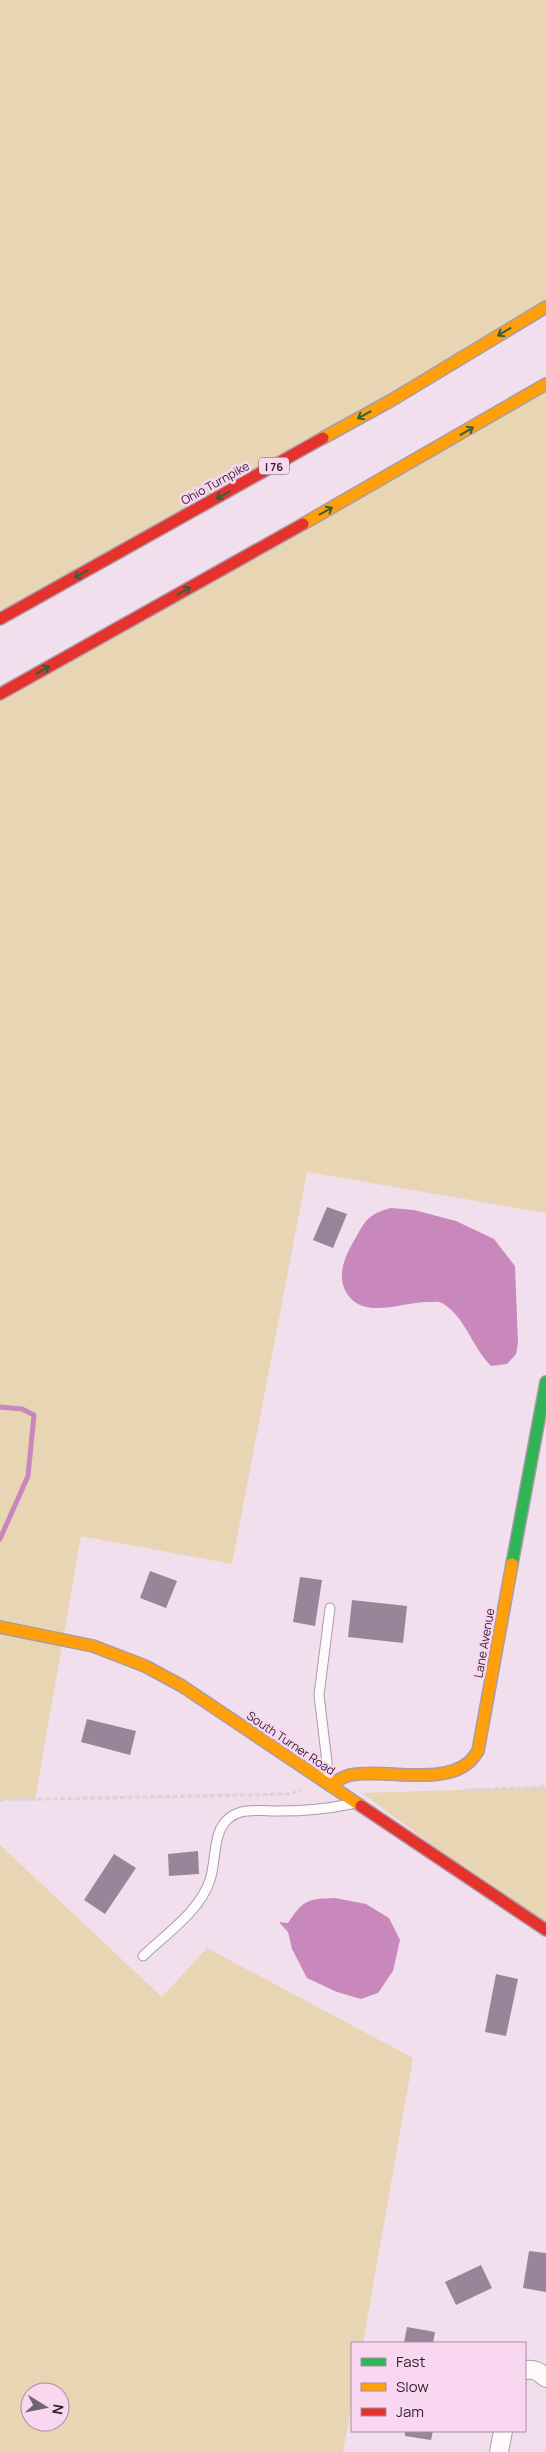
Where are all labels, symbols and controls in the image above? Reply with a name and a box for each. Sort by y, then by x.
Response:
one-way arrow [498,328,512,338]
one-way arrow [357,410,372,420]
one-way arrow [460,425,474,435]
street label: Ohio Turnpike [178,457,252,509]
road number: I 76 [259,458,289,474]
one-way arrow [216,490,231,500]
one-way arrow [319,506,333,516]
one-way arrow [74,570,89,579]
one-way arrow [177,586,192,596]
one-way arrow [35,665,50,675]
street label: Lane Avenue [470,1607,498,1679]
street label: South Turner Road [243,1707,339,1779]
legend [351,2342,526,2432]
text: Fast [396,2351,425,2372]
text: Slow [396,2376,429,2397]
north arrow [20,2382,70,2432]
text: Jam [396,2401,424,2422]
text: N [48,2403,69,2416]

